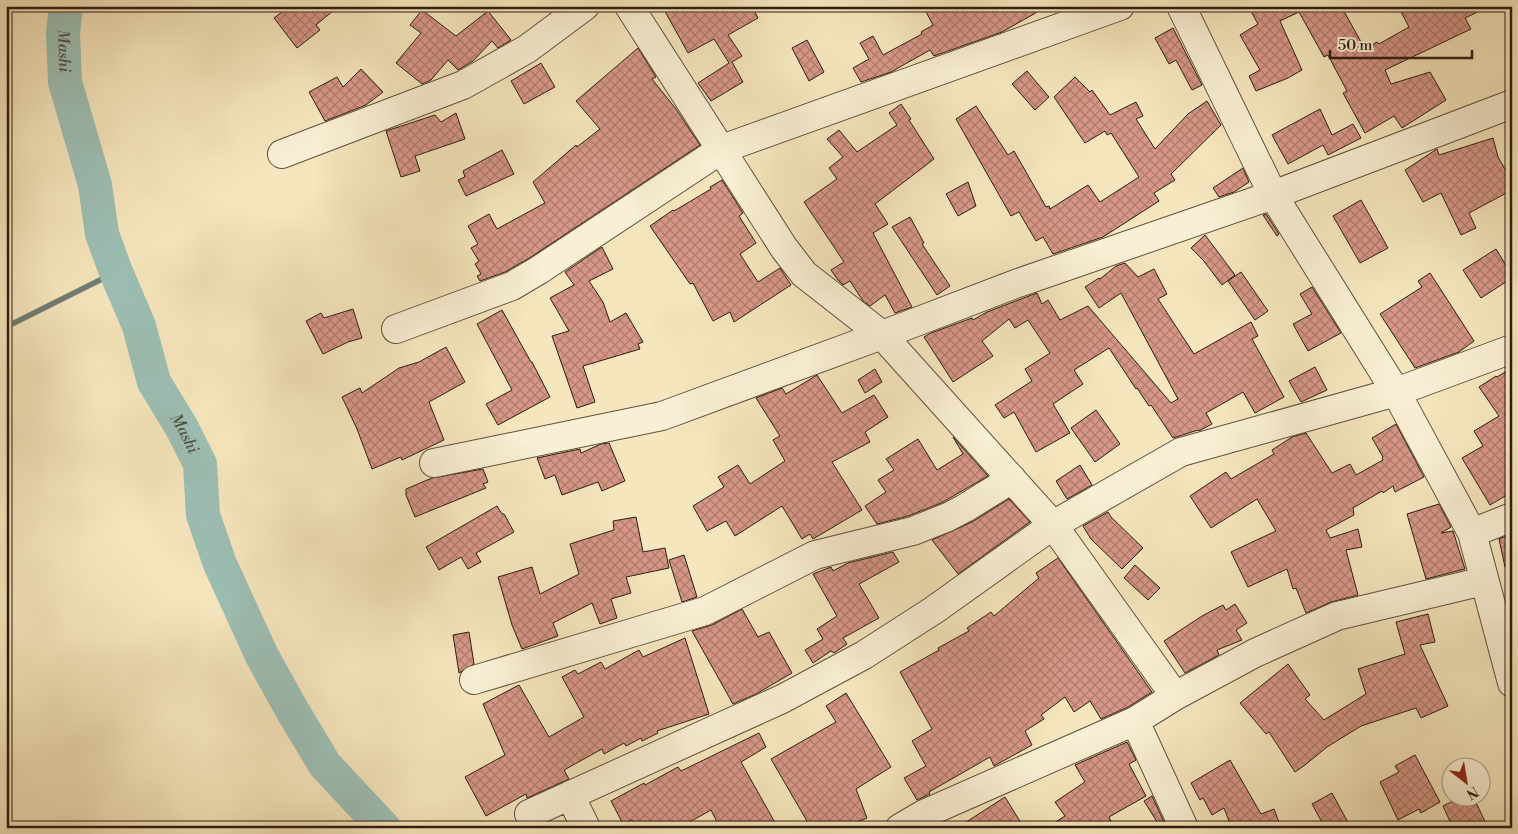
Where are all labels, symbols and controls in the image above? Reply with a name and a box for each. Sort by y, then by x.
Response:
scale bar [1330,28,1473,60]
water label: Mashi [53,29,75,73]
text: 50 m [1338,36,1372,55]
water label: Mashi [165,410,203,457]
north arrow [1440,756,1490,806]
text: N [1463,782,1482,803]

